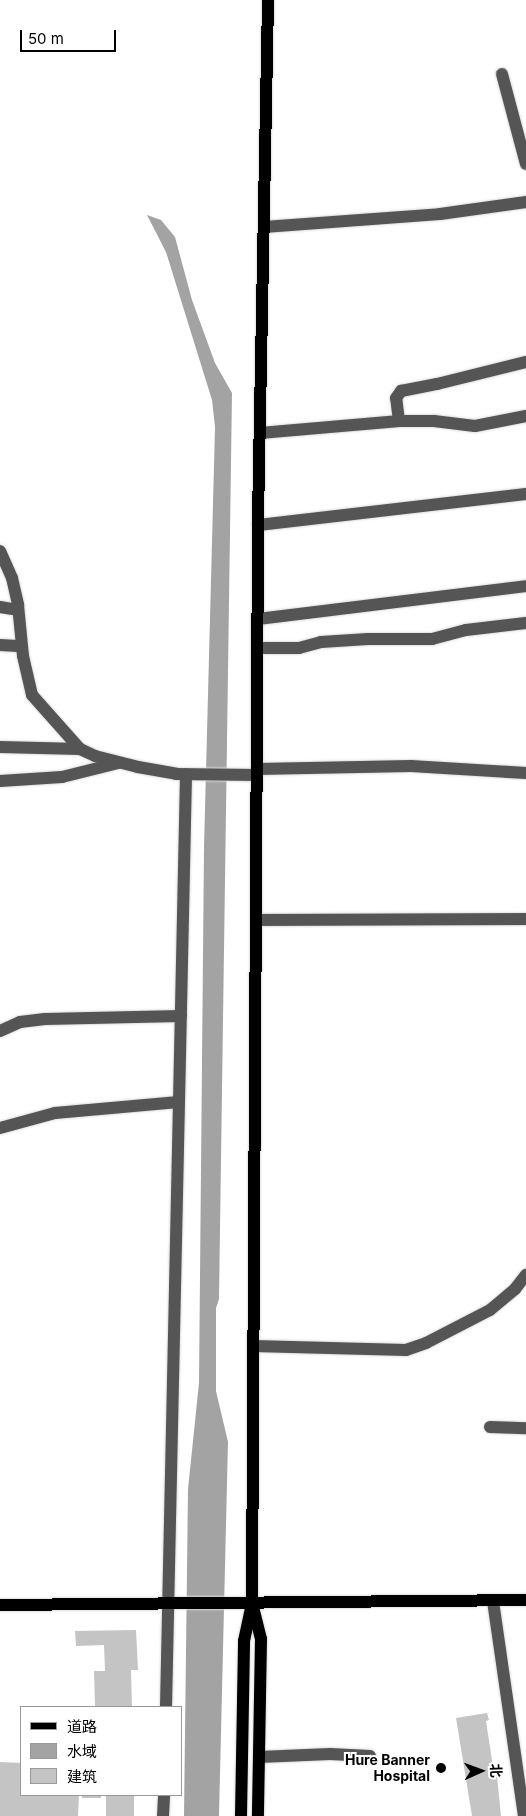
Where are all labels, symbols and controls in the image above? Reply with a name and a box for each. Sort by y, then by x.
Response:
scale bar [22,20,119,52]
text: 50 m [28,29,64,48]
legend [20,1706,182,1796]
text: 道路 [67,1717,97,1736]
text: 水域 [67,1742,97,1761]
north arrow [456,1746,506,1796]
place label: Hure Banner Hospital [345,1752,430,1784]
marker: Hure Banner Hospital [434,1761,448,1775]
text: 北 [488,1763,505,1778]
text: 建筑 [67,1767,97,1786]

